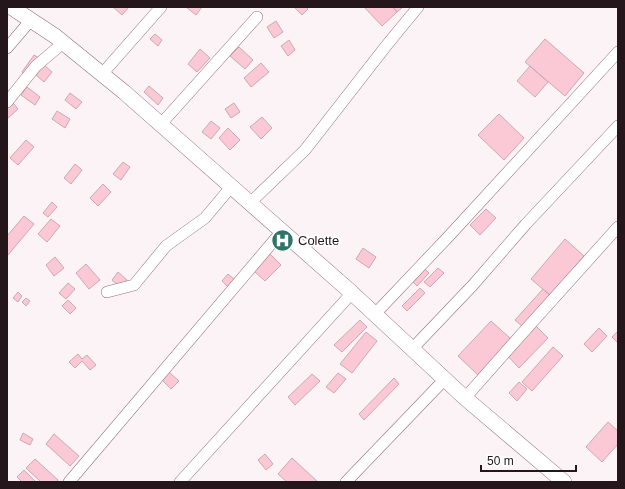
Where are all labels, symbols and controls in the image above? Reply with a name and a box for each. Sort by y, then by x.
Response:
hospital icon: Colette [270,227,296,253]
place label: Colette [298,233,339,248]
scale bar [481,447,576,473]
text: 50 m [487,454,514,468]

